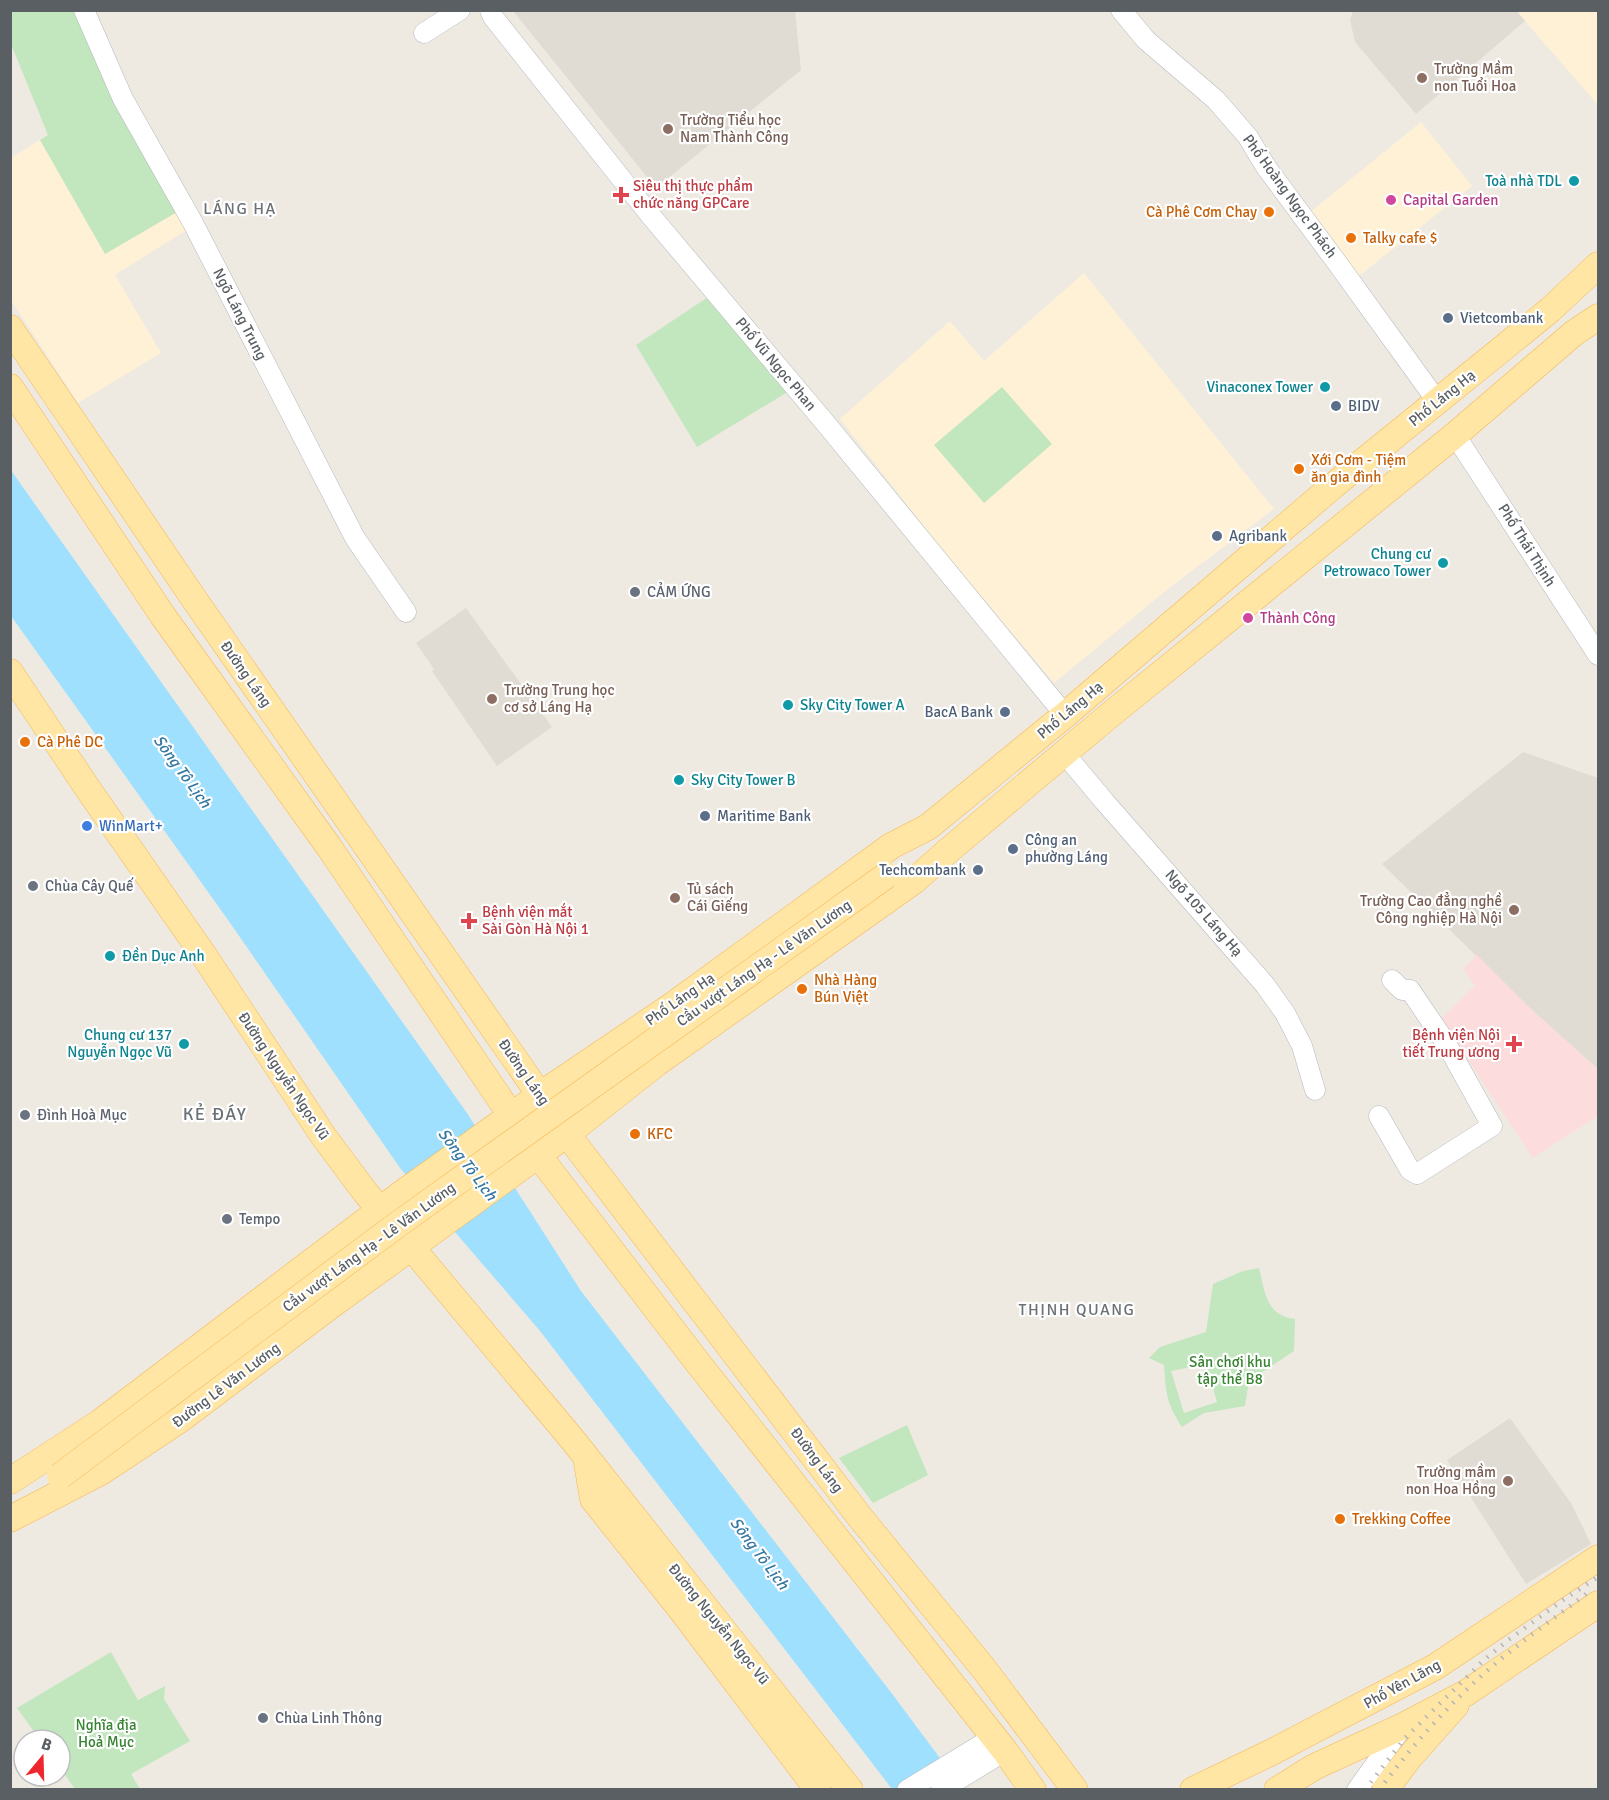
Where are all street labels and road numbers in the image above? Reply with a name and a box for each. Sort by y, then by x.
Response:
street label: Phố Hoàng Ngọc Phách [1239,131,1341,261]
street label: Ngõ Láng Trung [209,265,271,363]
street label: Phố Vũ Ngọc Phan [732,314,820,414]
street label: Phố Láng Hạ [1405,366,1479,430]
street label: Phố Thái Thịnh [1494,500,1560,590]
street label: Đường Láng [217,637,275,711]
street label: Phố Láng Hạ [1033,677,1107,743]
street label: Ngõ 105 Láng Hạ [1161,866,1247,960]
street label: Cầu vượt Láng Hạ - Lê Văn Lương [673,896,855,1030]
street label: Phố Láng Hạ [642,969,718,1029]
street label: Đường Nguyễn Ngọc Vũ [235,1008,334,1143]
street label: Đường Láng [495,1035,553,1109]
street label: Cầu vượt Láng Hạ - Lê Văn Lương [279,1178,459,1316]
street label: Đường Lê Văn Lương [168,1339,284,1431]
street label: Đường Láng [787,1424,847,1496]
street label: Đường Nguyễn Ngọc Vũ [665,1559,774,1688]
street label: Phố Yên Lãng [1360,1655,1444,1712]

